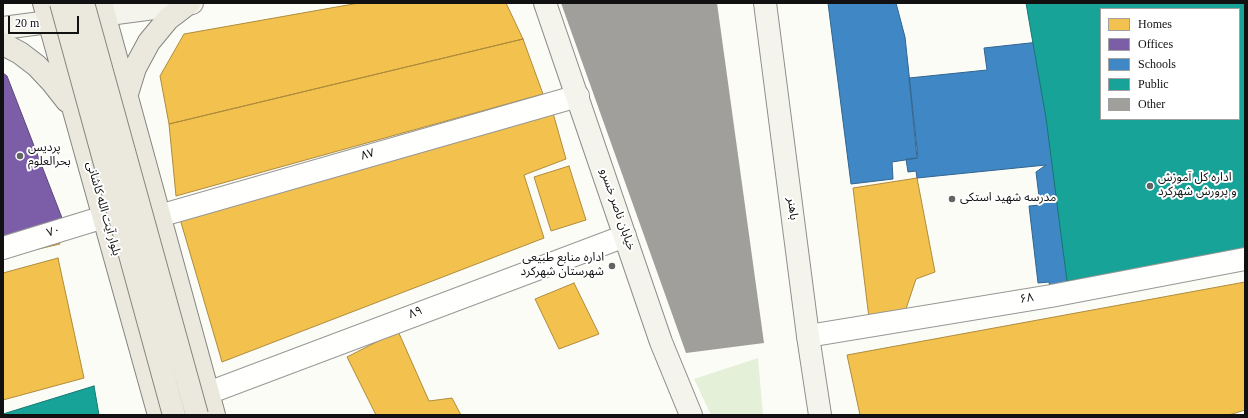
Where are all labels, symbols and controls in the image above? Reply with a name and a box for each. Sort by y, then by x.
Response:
scale bar [10,8,81,34]
legend [1100,8,1240,120]
text: 20 m [15,16,39,30]
text: Homes [1138,17,1172,31]
text: Offices [1138,37,1173,51]
text: Schools [1138,57,1176,71]
text: Public [1138,77,1169,91]
text: Other [1138,97,1165,111]
place label: پردیس بحرالعلوم [28,142,71,170]
street label: ۸۷ [359,147,377,165]
marker: پردیس بحرالعلوم [15,151,25,161]
street label: بلوار آیت الله کاشانی [82,160,122,258]
street label: خیابان ناصر خسرو [595,167,637,253]
place label: اداره کل آموزش و پرورش شهرکرد [1158,172,1237,200]
marker: اداره کل آموزش و پرورش شهرکرد [1145,181,1155,191]
place label: مدرسه شهید استکی [960,192,1056,206]
marker: مدرسه شهید استکی [947,194,957,204]
street label: باهنر [782,197,800,221]
street label: ۷۰ [45,224,63,242]
place label: اداره منابع طبیعی شهرستان شهرکرد [521,252,604,280]
marker: اداره منابع طبیعی شهرستان شهرکرد [607,261,617,271]
street label: ۶۸ [1019,292,1035,308]
street label: ۸۹ [407,305,425,323]

